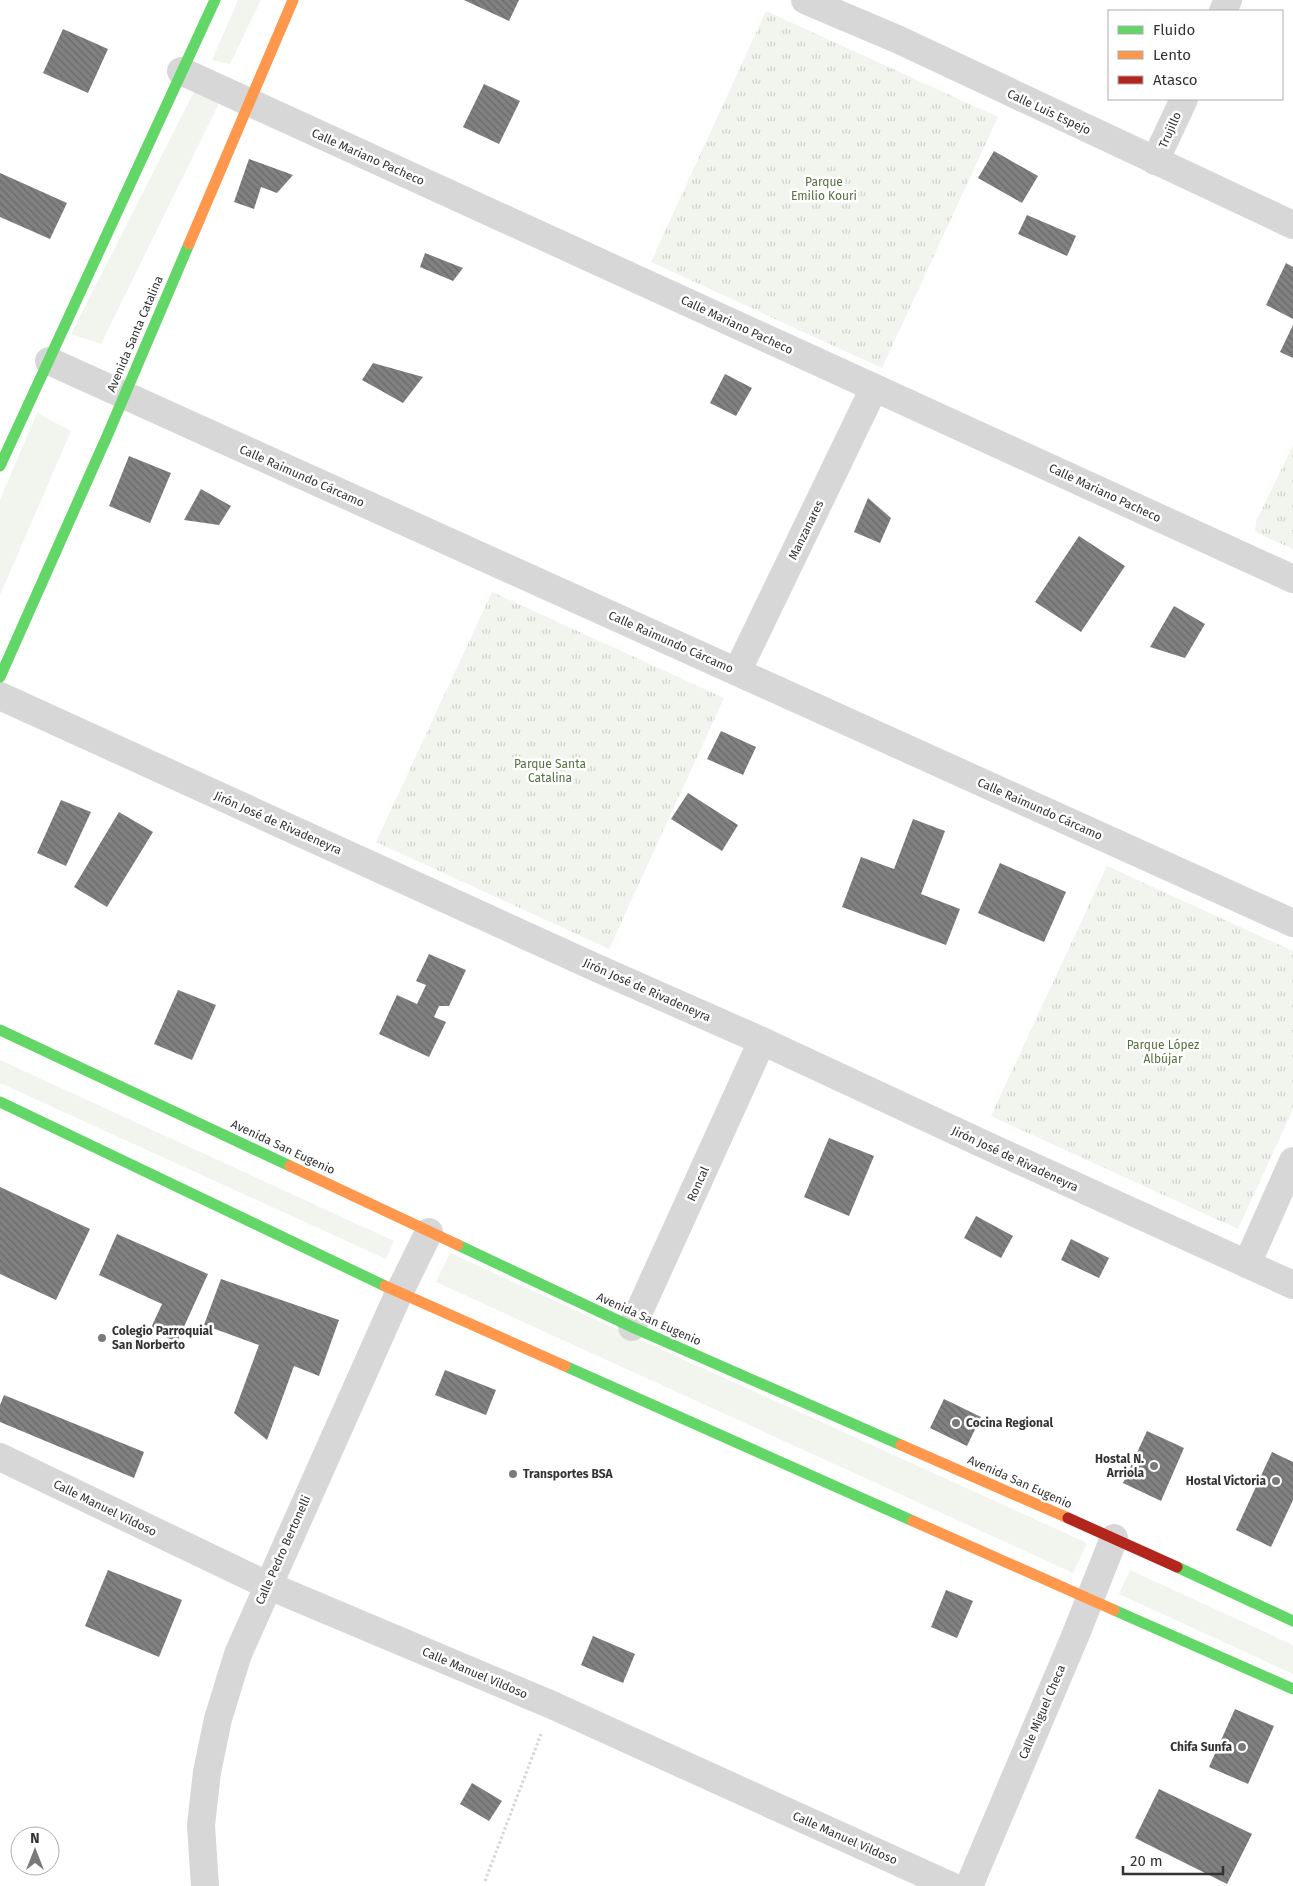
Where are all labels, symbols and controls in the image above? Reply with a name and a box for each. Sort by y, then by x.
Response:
legend [1108,10,1283,100]
text: Fluido [1153,21,1195,39]
text: Lento [1153,46,1191,64]
text: Atasco [1153,71,1198,89]
street label: Calle Luis Espejo [1005,86,1093,138]
street label: Trujillo [1156,110,1184,150]
street label: Calle Mariano Pacheco [309,126,427,188]
park label: Parque Emilio Kouri [791,175,857,203]
street label: Avenida Santa Catalina [104,274,166,394]
street label: Calle Mariano Pacheco [679,293,795,357]
street label: Calle Raimundo Cárcamo [237,442,367,510]
street label: Calle Mariano Pacheco [1047,461,1163,525]
street label: Manzanares [786,498,827,562]
street label: Calle Raimundo Cárcamo [606,608,736,676]
park label: Parque Santa Catalina [514,757,586,785]
street label: Calle Raimundo Cárcamo [975,775,1105,843]
street label: Jirón José de Rivadeneyra [212,788,344,858]
street label: Jirón José de Rivadeneyra [581,955,713,1025]
park label: Parque López Albújar [1127,1038,1199,1066]
street label: Avenida San Eugenio [229,1117,337,1177]
street label: Jirón José de Rivadeneyra [949,1123,1081,1195]
street label: Roncal [684,1164,712,1204]
street label: Avenida San Eugenio [594,1290,704,1348]
place label: Colegio Parroquial San Norberto [112,1324,213,1352]
marker: Colegio Parroquial San Norberto [96,1332,108,1344]
place label: Cocina Regional [966,1416,1053,1430]
marker: Cocina Regional [950,1417,962,1429]
place label: Hostal N. Arriola [1095,1452,1144,1480]
street label: Avenida San Eugenio [965,1453,1075,1511]
marker: Hostal N. Arriola [1148,1460,1160,1472]
place label: Transportes BSA [523,1467,613,1481]
marker: Transportes BSA [507,1468,519,1480]
place label: Hostal Victoria [1186,1474,1266,1488]
marker: Hostal Victoria [1270,1475,1282,1487]
street label: Calle Manuel Vildoso [51,1477,159,1539]
street label: Calle Pedro Bertonelli [253,1493,313,1607]
street label: Calle Manuel Vildoso [420,1644,530,1702]
street label: Calle Miguel Checa [1016,1663,1068,1761]
place label: Chifa Sunfa [1170,1740,1232,1754]
marker: Chifa Sunfa [1236,1741,1248,1753]
street label: Calle Manuel Vildoso [790,1809,900,1867]
north arrow [10,1826,60,1876]
text: N [30,1830,40,1847]
scale bar [1123,1844,1223,1876]
text: 20 m [1130,1852,1163,1870]

